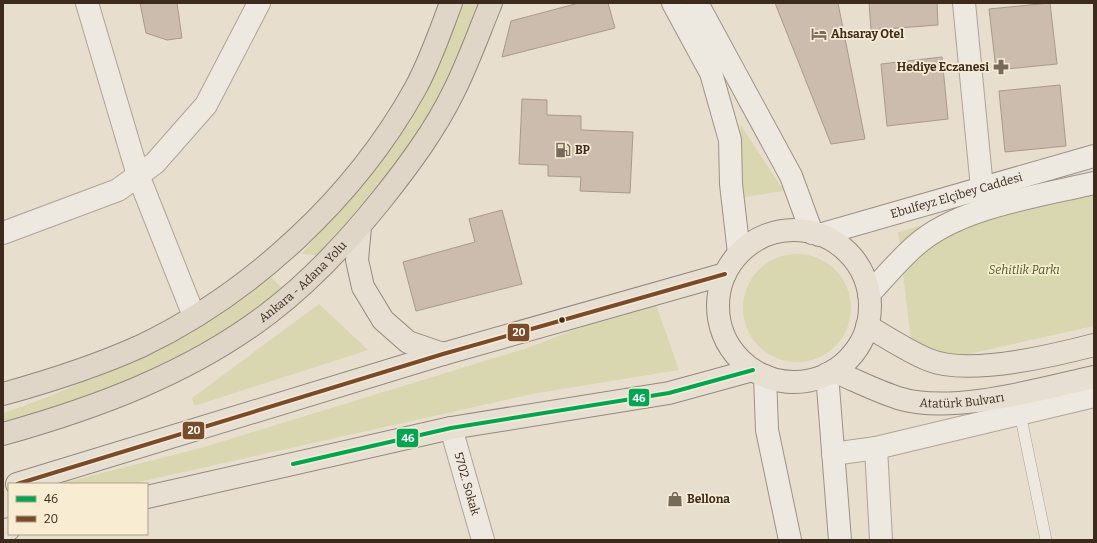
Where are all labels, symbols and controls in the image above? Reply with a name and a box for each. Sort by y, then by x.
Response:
hotel icon: Ahsaray Otel [810,25,828,43]
place label: Ahsaray Otel [831,27,904,41]
pharmacy icon: Hediye Eczanesi [992,58,1010,76]
place label: Hediye Eczanesi [897,60,989,74]
fuel station icon: BP [554,141,572,159]
place label: BP [575,143,591,157]
street label: Ebulfeyz Elçibey Caddesi [889,170,1025,221]
street label: Ankara - Adana Yolu [256,238,350,325]
park label: Sehitlik Parkı [988,263,1060,277]
unlabelled marker [557,315,567,325]
line badge: 20 [507,323,530,342]
text: 20 [512,326,526,339]
line badge: 46 [628,388,650,407]
street label: Atatürk Bulvarı [919,390,1006,411]
text: 46 [632,392,646,405]
line badge: 20 [182,421,205,440]
text: 20 [187,424,201,437]
line badge: 46 [396,428,419,448]
text: 46 [401,432,415,445]
street label: 5702. Sokak [451,451,483,517]
legend [8,483,148,535]
shop icon: Bellona [666,490,684,508]
text: 46 [44,492,58,506]
place label: Bellona [687,492,730,506]
text: 20 [44,512,58,526]

